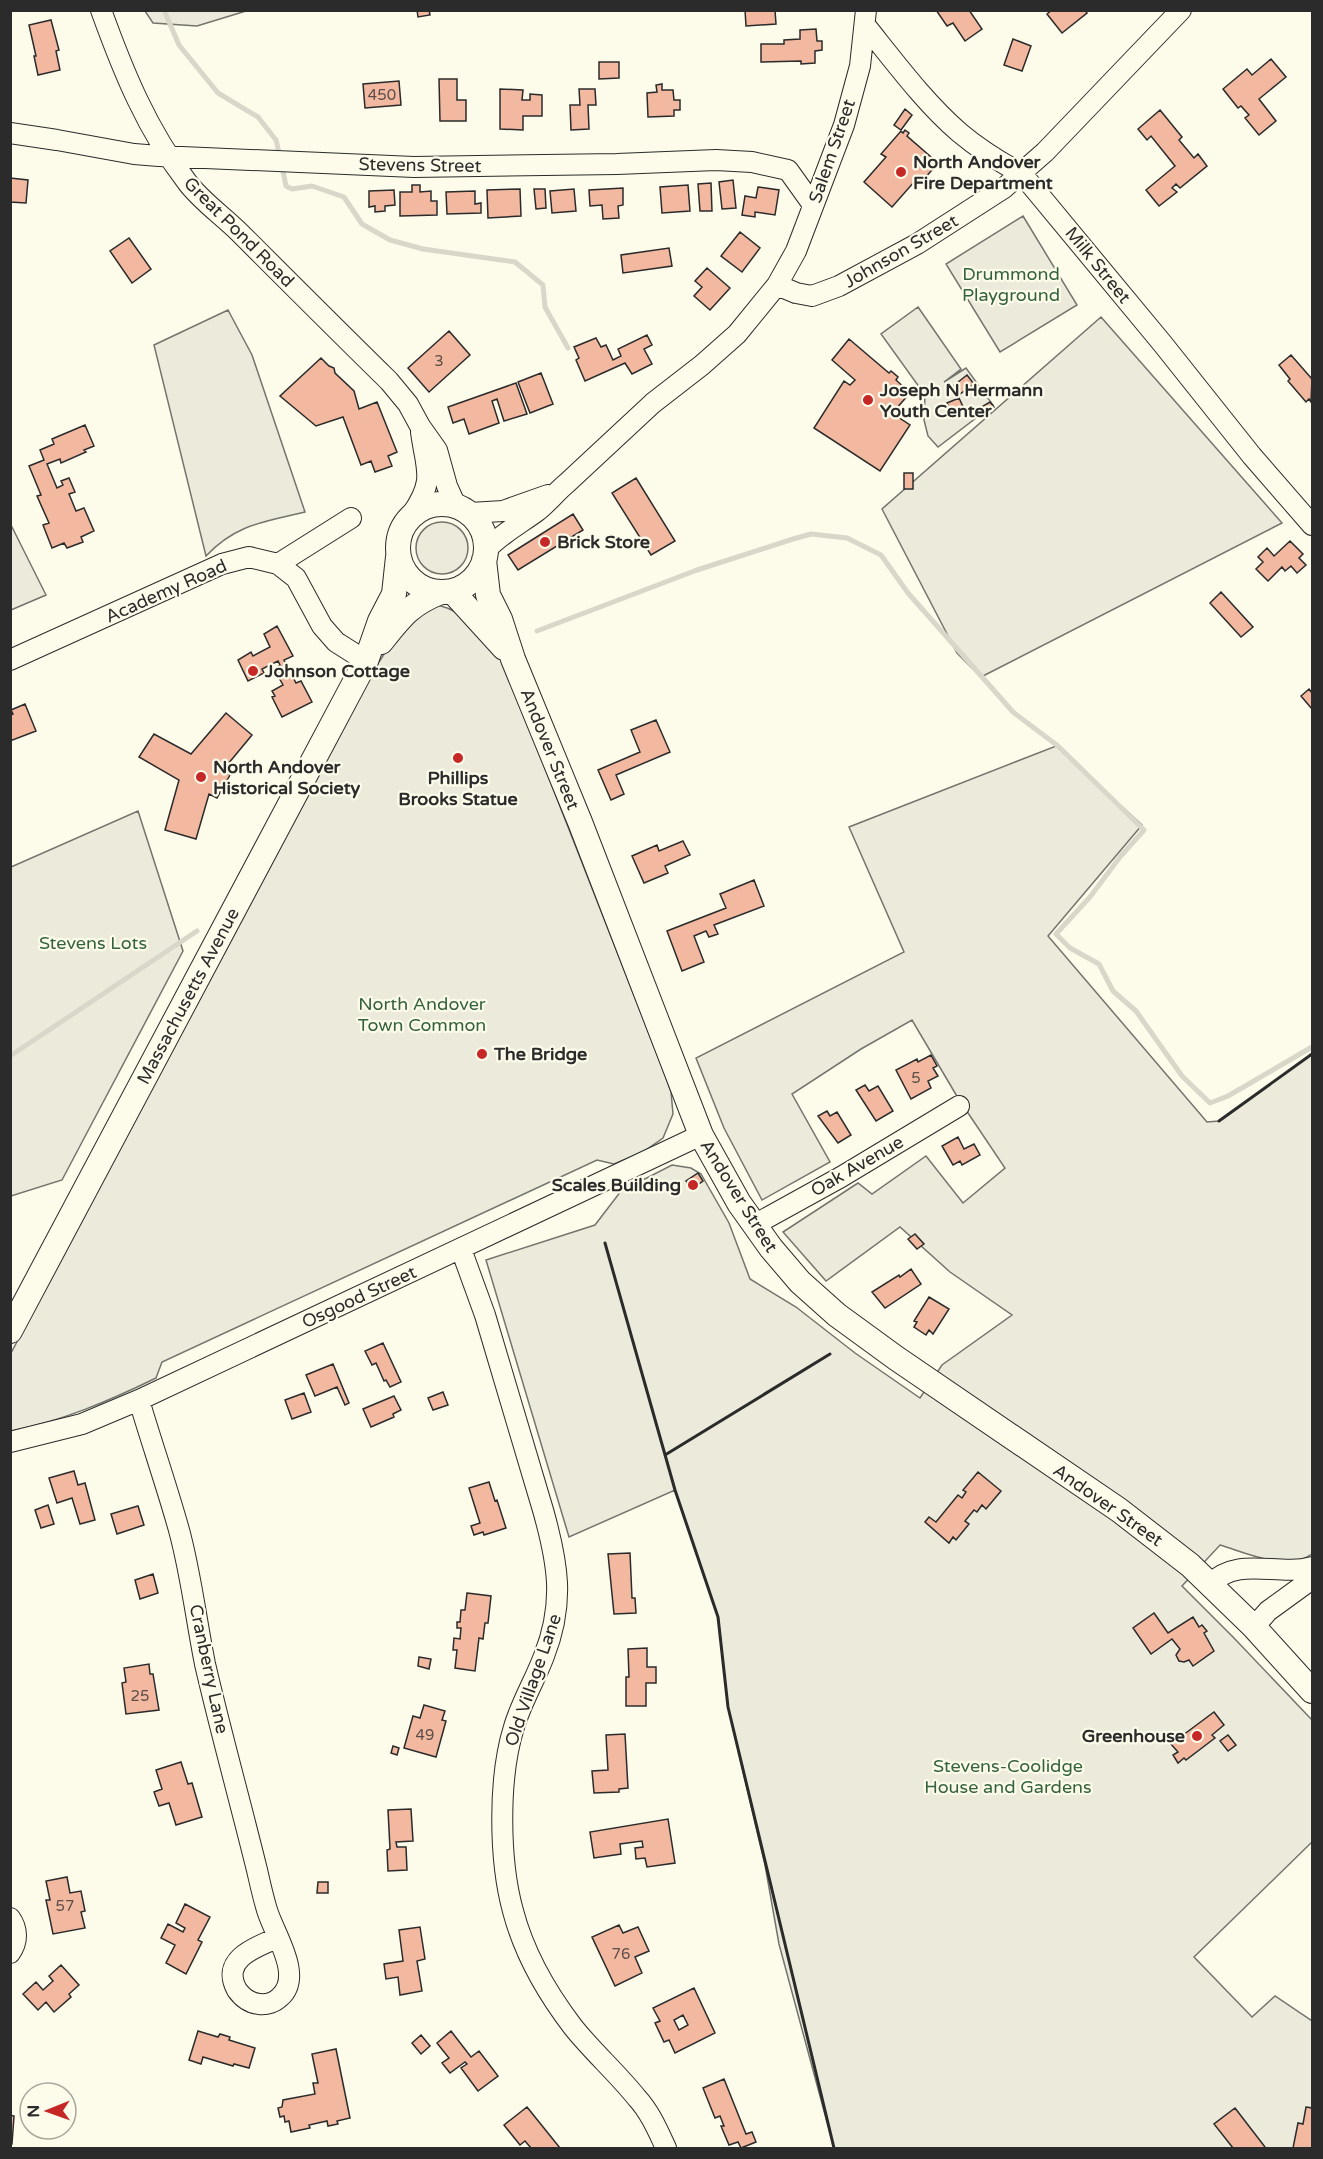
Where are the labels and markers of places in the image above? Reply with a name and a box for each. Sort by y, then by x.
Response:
place label: North Andover Fire Department [913,151,1053,194]
marker: North Andover Fire Department [894,165,908,179]
place label: Joseph N Hermann Youth Center [879,379,1043,422]
marker: Joseph N Hermann Youth Center [861,393,875,407]
place label: Brick Store [557,531,650,553]
marker: Brick Store [538,535,552,549]
place label: Johnson Cottage [264,660,410,682]
marker: Johnson Cottage [246,664,260,678]
marker: Phillips Brooks Statue [451,751,465,765]
place label: North Andover Historical Society [213,756,360,799]
place label: Phillips Brooks Statue [398,767,518,810]
marker: North Andover Historical Society [194,770,208,784]
place label: The Bridge [493,1043,587,1065]
marker: The Bridge [475,1047,489,1061]
place label: Scales Building [552,1174,681,1196]
marker: Scales Building [686,1178,700,1192]
place label: Greenhouse [1082,1725,1185,1747]
marker: Greenhouse [1190,1729,1204,1743]

